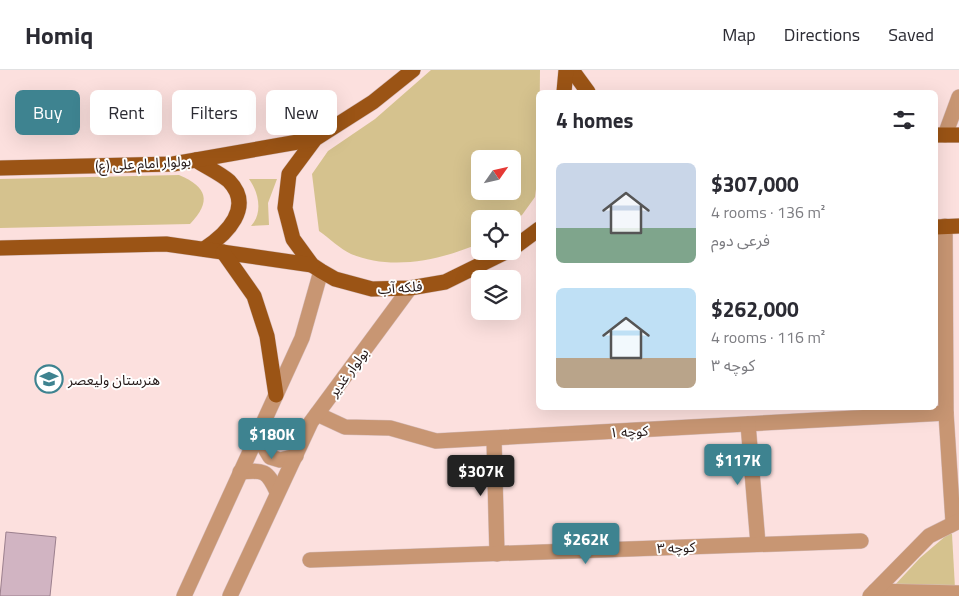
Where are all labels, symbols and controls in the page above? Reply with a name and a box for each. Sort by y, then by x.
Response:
text: Homiq [25,17,93,53]
text: Map [722,21,756,48]
text: Directions [784,21,860,48]
text: Saved [888,21,934,48]
chip: Buy [15,90,80,135]
chip: Rent [90,90,162,135]
chip: Filters [172,90,256,135]
chip: New [266,90,337,135]
text: 4 homes [556,104,633,136]
icon: filters [890,106,918,134]
street label: بولوار امام علی (ع) [95,150,192,177]
north arrow [471,150,521,200]
map controls [471,150,521,320]
text: $307,000 [711,168,799,200]
icon: home [596,183,656,243]
text: 4 rooms · 136 m² [711,200,825,224]
button: locate [471,210,521,260]
text: فرعی دوم [711,228,770,252]
button: layers [471,270,521,320]
street label: فلکه آب [377,275,423,299]
text: $262,000 [711,293,799,325]
icon: home [596,308,656,368]
text: 4 rooms · 116 m² [711,325,825,349]
street label: بولوار غدیر [322,343,373,402]
text: کوچه ۳ [711,353,755,377]
school or university icon: هنرستان ولیعصر [34,364,64,394]
place label: هنرستان ولیعصر [67,369,160,390]
pin: $180K [237,418,307,460]
street label: کوچه ۱ [609,419,649,443]
text: $180K [249,422,295,446]
pin: $117K [703,444,773,486]
text: $117K [715,448,761,472]
pin: $307K [446,454,516,497]
text: $307K [458,459,504,483]
pin: $262K [551,522,621,565]
text: $262K [563,527,609,551]
street label: کوچه ۳ [656,536,696,558]

